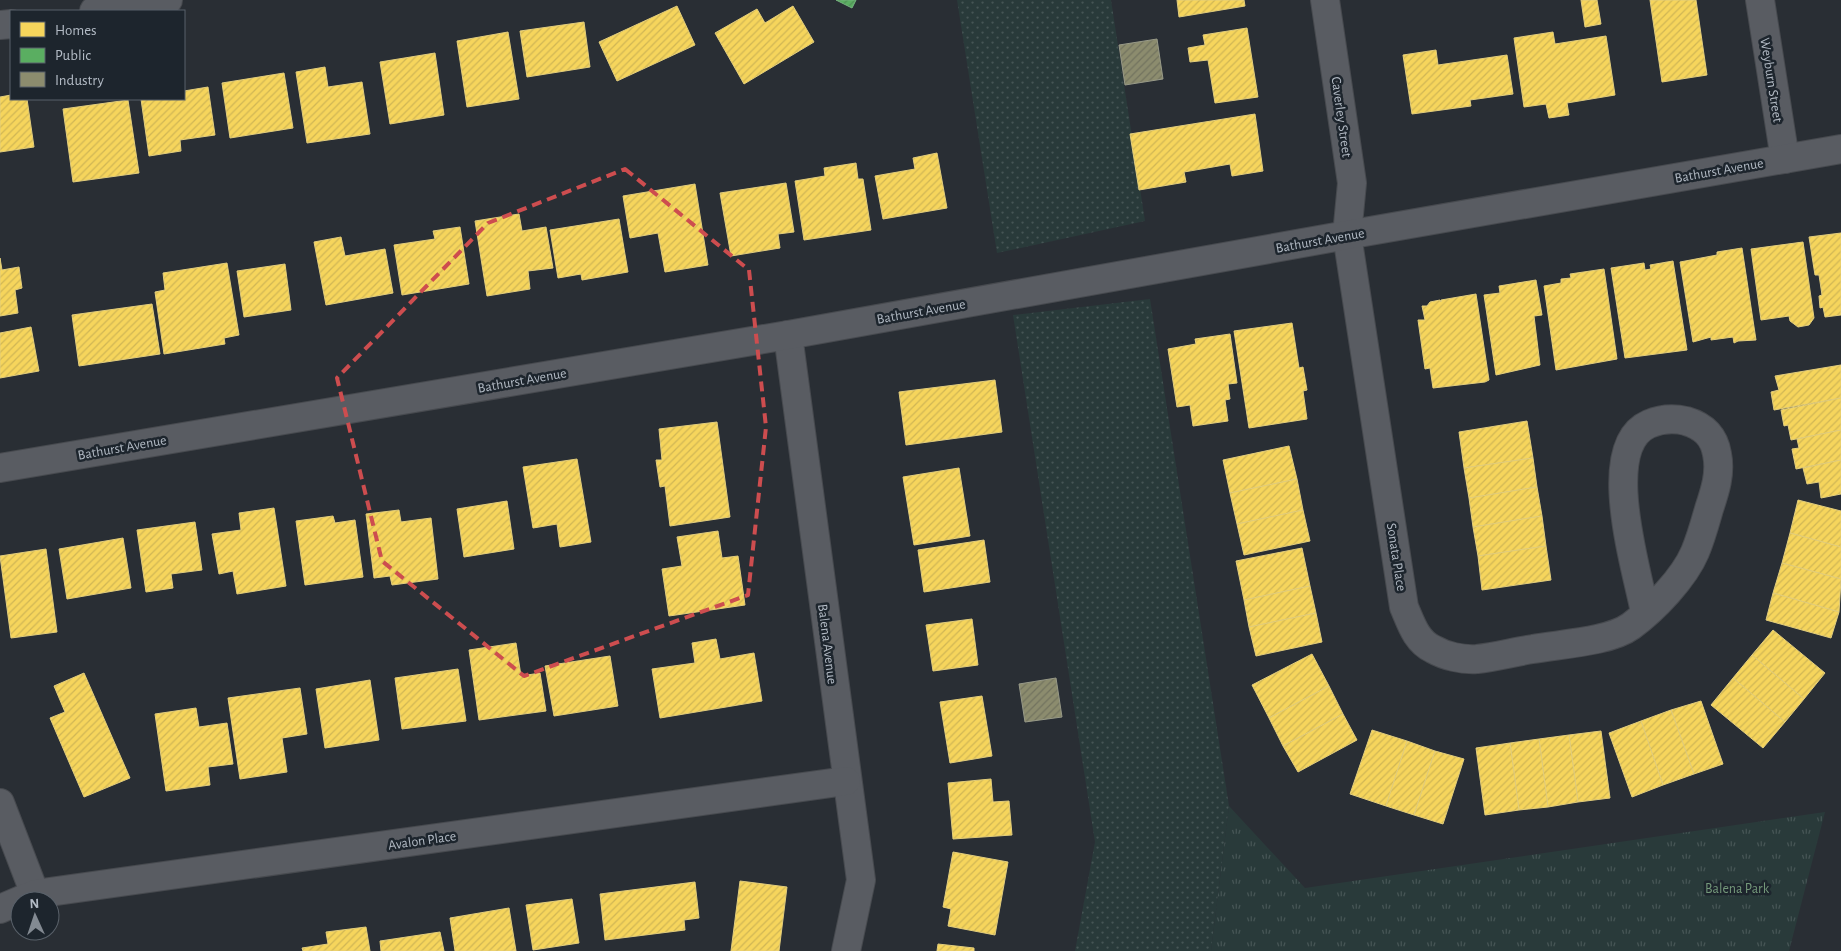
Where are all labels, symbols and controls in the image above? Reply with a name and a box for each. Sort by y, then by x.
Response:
legend [10,10,185,100]
text: Homes [55,23,97,38]
street label: Weyburn Street [1757,37,1785,124]
text: Public [55,48,91,63]
text: Industry [55,73,104,88]
street label: Caverley Street [1328,76,1354,159]
street label: Bathurst Avenue [1674,156,1765,186]
street label: Bathurst Avenue [1275,226,1366,256]
street label: Bathurst Avenue [876,297,967,327]
street label: Bathurst Avenue [477,366,568,396]
street label: Bathurst Avenue [77,433,168,463]
street label: Sonata Place [1384,522,1408,592]
street label: Balena Avenue [815,603,839,685]
street label: Avalon Place [387,829,457,853]
park label: Balena Park [1705,882,1770,896]
north arrow [10,891,60,941]
text: N [29,897,40,911]

